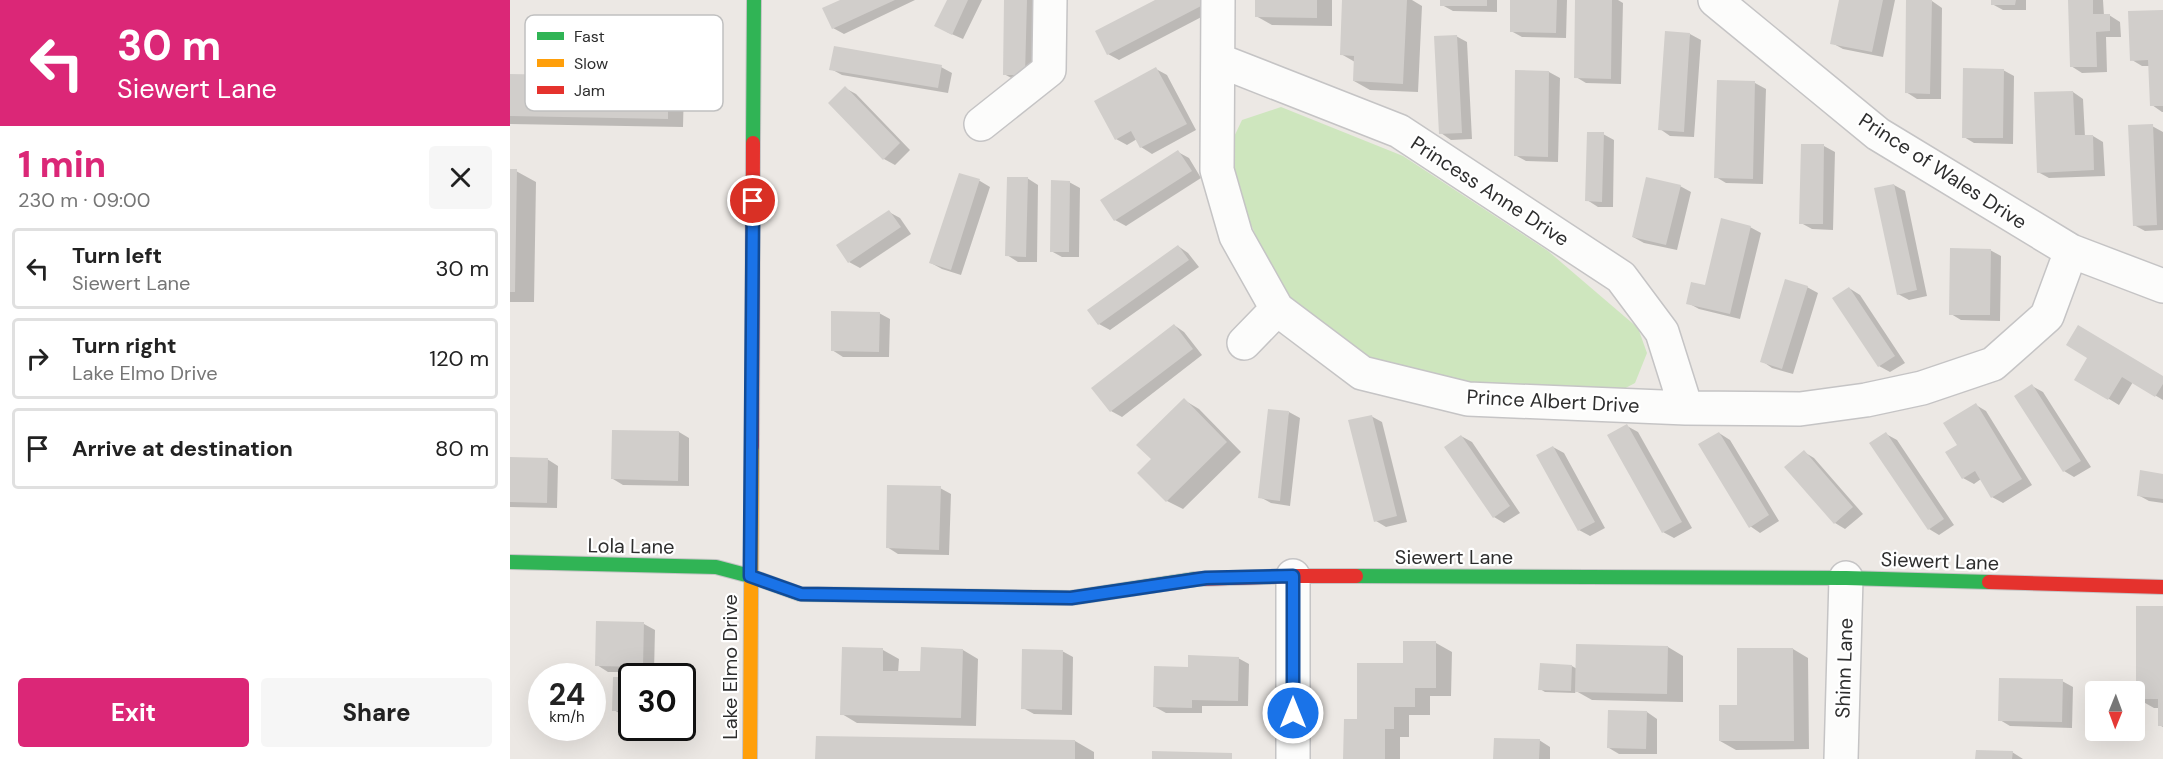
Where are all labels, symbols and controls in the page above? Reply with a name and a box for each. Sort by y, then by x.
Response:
legend [525,15,723,111]
text: 30 m [117,18,221,73]
icon: left [18,24,96,102]
text: Fast [574,26,605,47]
text: Slow [574,53,608,74]
text: Siewert Lane [117,71,277,106]
text: Jam [574,80,605,101]
street label: Prince of Wales Drive [1854,107,2032,235]
street label: Princess Anne Drive [1406,130,1574,252]
text: 1 min [18,141,106,188]
button: close [429,146,492,209]
pin [727,175,778,226]
icon: arrive [736,184,769,217]
text: 230 m · 09:00 [18,187,150,213]
text: Turn left [72,241,162,270]
icon: left [21,252,54,285]
text: 30 m [435,254,489,283]
text: Siewert Lane [72,270,190,296]
text: Turn right [72,331,177,360]
icon: right [21,342,54,375]
text: 120 m [429,344,489,373]
text: Lake Elmo Drive [72,360,218,386]
street label: Prince Albert Drive [1466,383,1640,419]
icon: arrive [21,432,54,465]
text: Arrive at destination [72,434,293,463]
text: 80 m [435,434,489,463]
street label: Lola Lane [587,532,675,560]
street label: Siewert Lane [1395,544,1513,570]
street label: Siewert Lane [1880,546,2000,576]
street label: Lake Elmo Drive [717,594,743,740]
street label: Shinn Lane [1829,617,1859,719]
speed limit sign: 30 [618,663,696,741]
text: 24 [549,675,585,714]
button: Exit [18,678,249,747]
button: Share [261,678,492,747]
position arrow [1261,681,1325,745]
north arrow [2085,681,2145,741]
map controls [2085,681,2145,741]
text: km/h [549,707,585,727]

